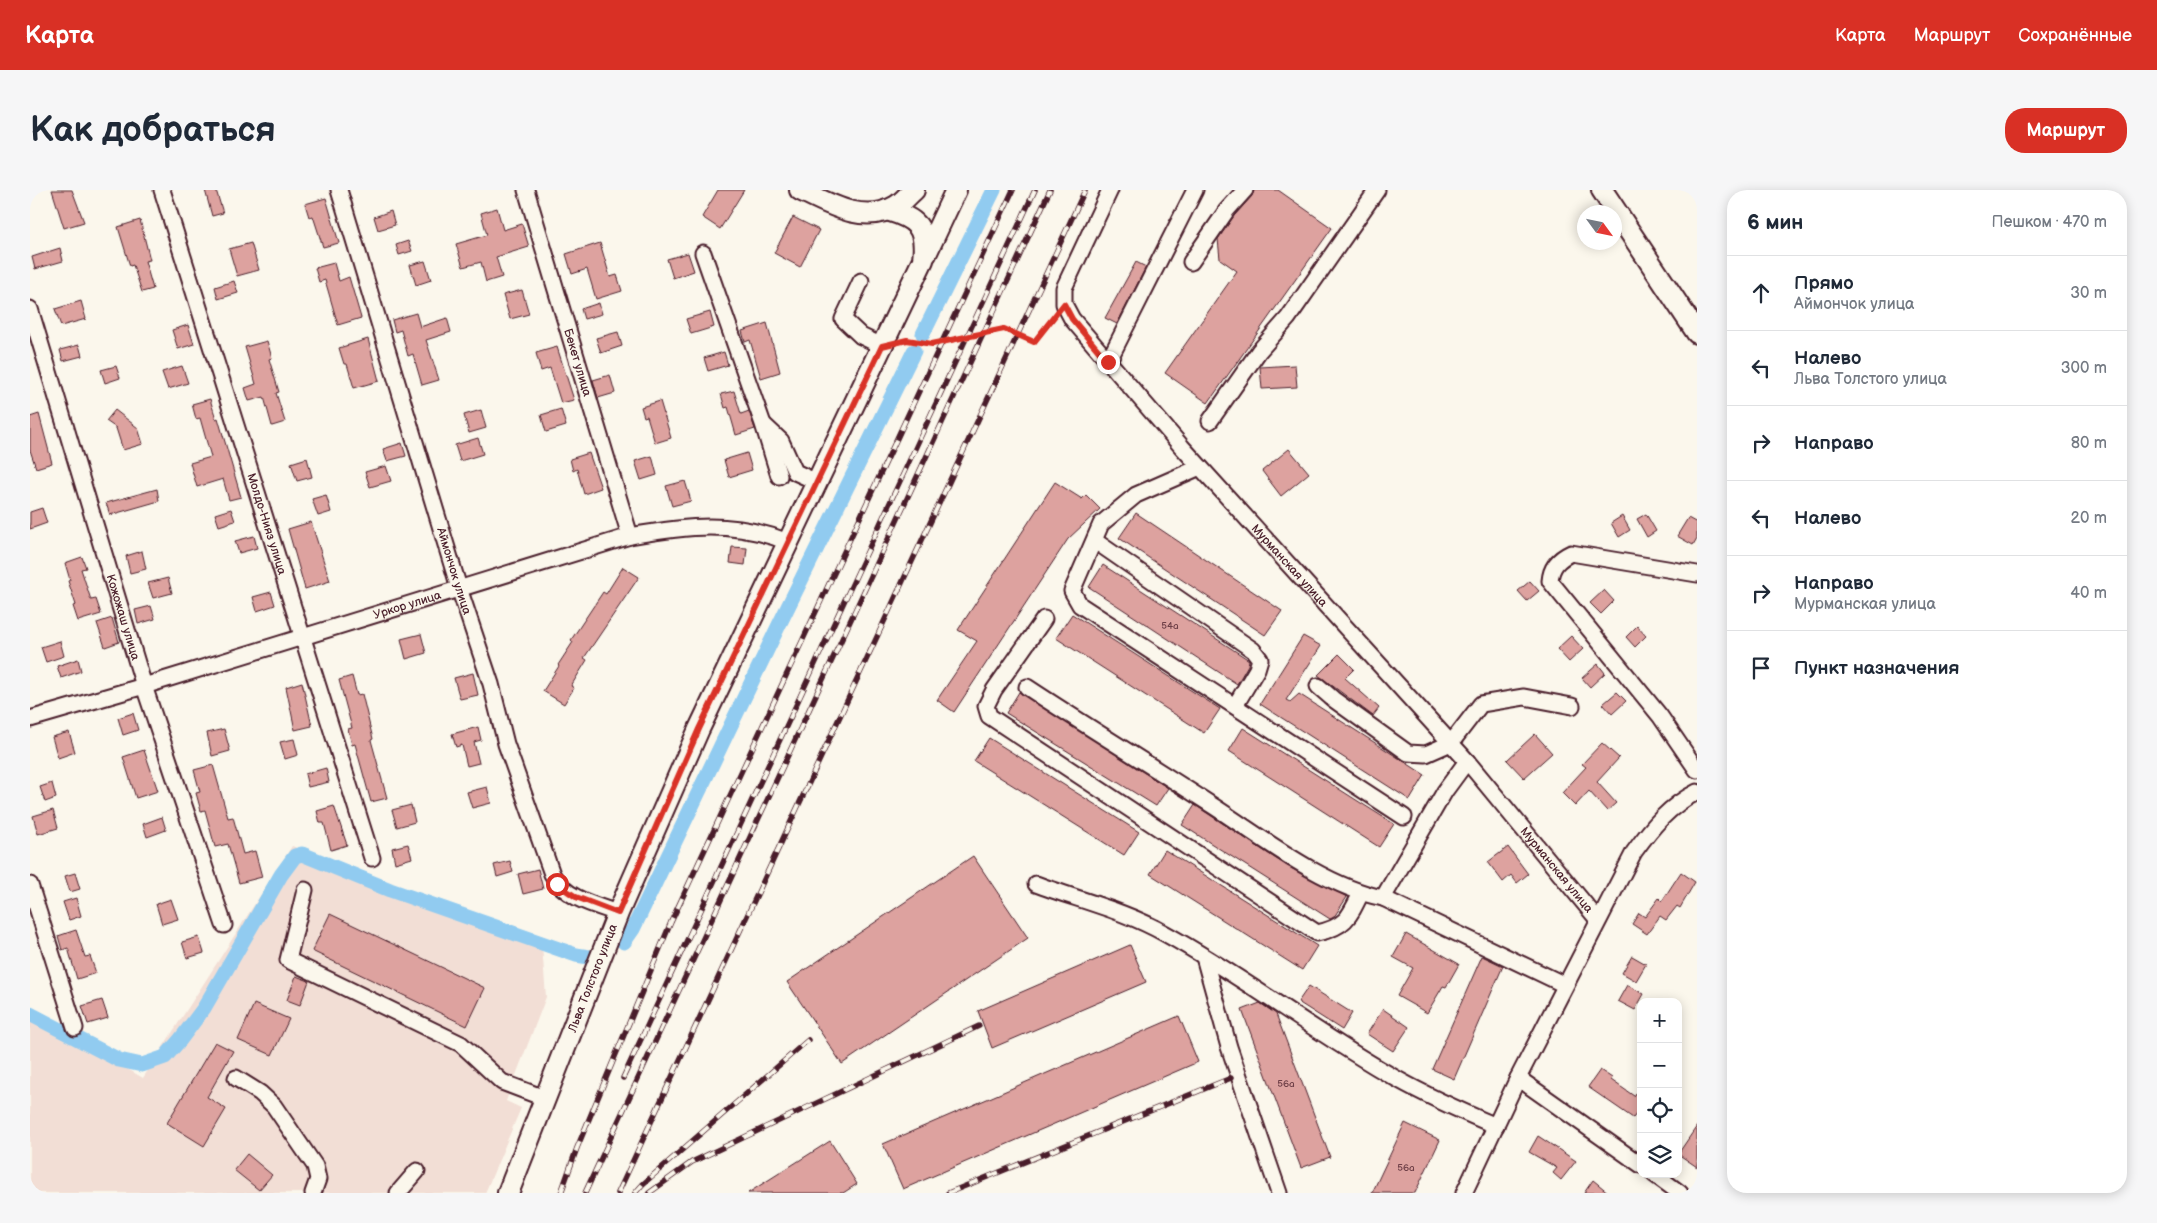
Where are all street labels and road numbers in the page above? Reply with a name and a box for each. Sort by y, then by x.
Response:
street label: Бекет улица [560,327,595,398]
street label: Молдо-Нияз улица [244,471,289,577]
street label: Мурманская улица [1248,521,1331,610]
street label: Аймончок улица [433,525,474,617]
street label: Кожожаш улица [103,573,143,662]
street label: Уркор улица [371,588,443,623]
street label: Мурманская улица [1517,824,1596,916]
street label: Льва Толстого улица [565,922,621,1035]

